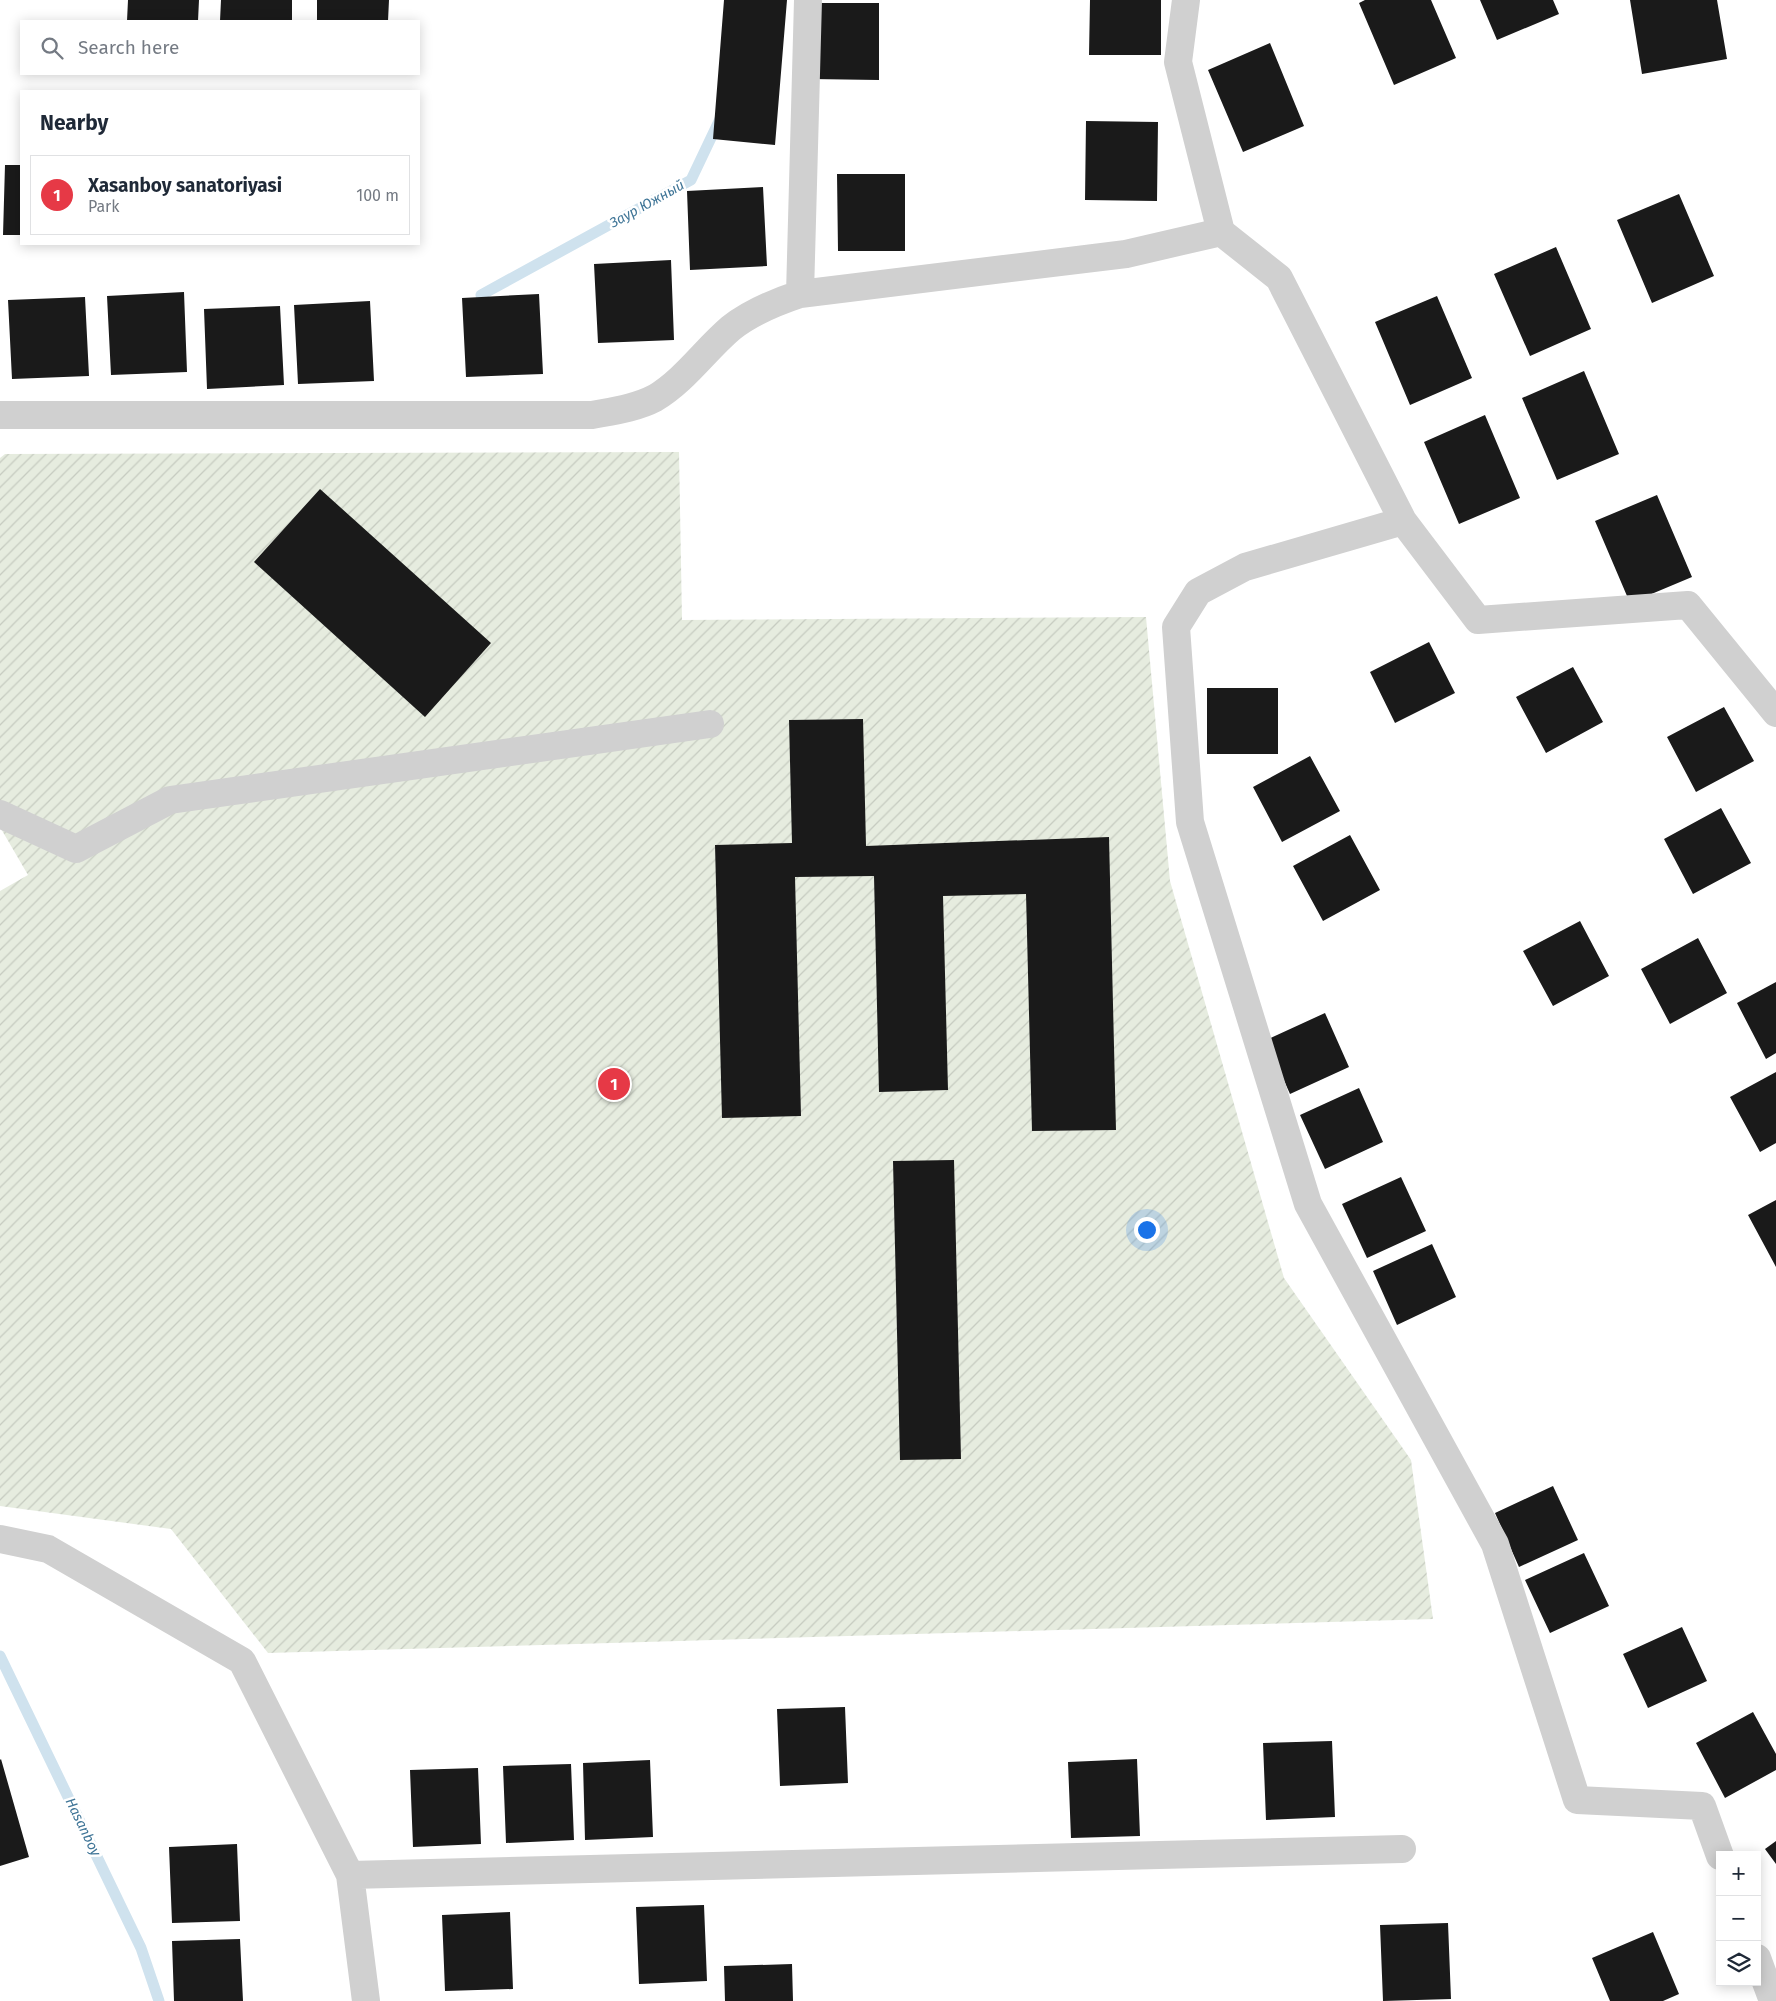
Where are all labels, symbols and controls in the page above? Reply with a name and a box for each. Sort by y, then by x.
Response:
search box [20,20,420,75]
icon: search [38,34,66,62]
text: Search here [78,36,179,59]
text: Nearby [40,110,108,136]
text: Xasanboy sanatoriyasi [88,174,282,197]
water label: Заур Южный [606,176,687,232]
text: 1 [53,186,61,205]
text: 100 m [356,186,399,205]
text: Park [88,197,120,216]
pin: 1 [598,1065,630,1103]
your location [1134,1217,1160,1243]
water label: Hasanboy [62,1795,105,1860]
map controls [1716,1851,1761,1986]
button: + [1716,1851,1761,1896]
button: − [1716,1896,1761,1941]
button: layers [1716,1941,1761,1986]

